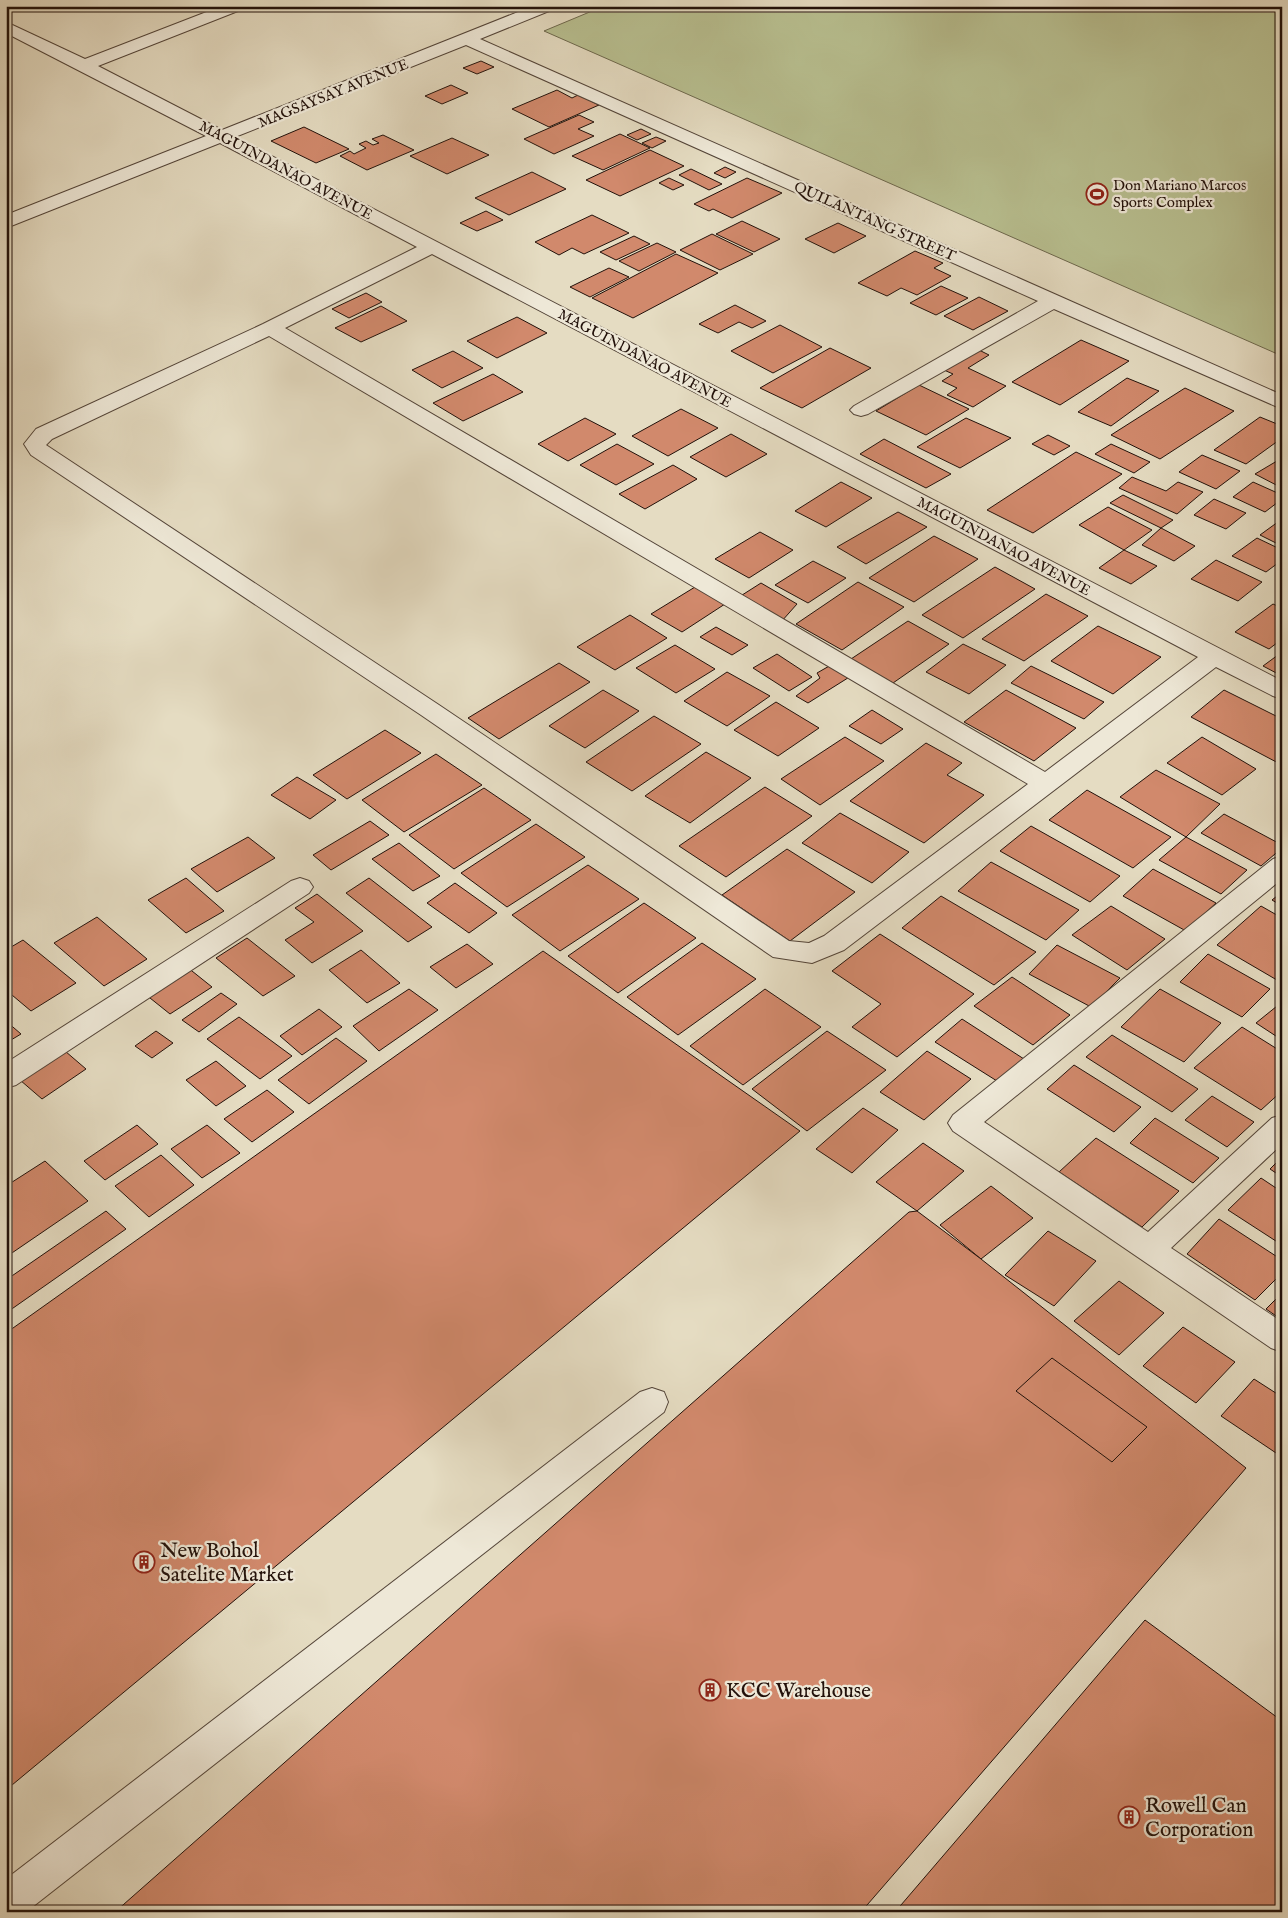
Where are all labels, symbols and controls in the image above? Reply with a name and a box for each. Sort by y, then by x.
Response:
street label: MAGSAYSAY AVENUE [255,55,411,132]
street label: MAGUINDANAO AVENUE [196,117,376,224]
place label: Don Mariano Marcos Sports Complex [1113,176,1246,212]
street label: QUILANTANG STREET [791,177,959,266]
sports icon: Don Mariano Marcos Sports Complex [1085,182,1109,206]
street label: MAGUINDANAO AVENUE [555,305,735,412]
street label: MAGUINDANAO AVENUE [914,493,1094,600]
place label: New Bohol Satelite Market [160,1538,294,1589]
building icon: New Bohol Satelite Market [132,1550,156,1574]
building icon: KCC Warehouse [698,1678,722,1702]
place label: KCC Warehouse [726,1678,871,1705]
place label: Rowell Can Corporation [1145,1793,1254,1844]
building icon: Rowell Can Corporation [1117,1805,1141,1829]

